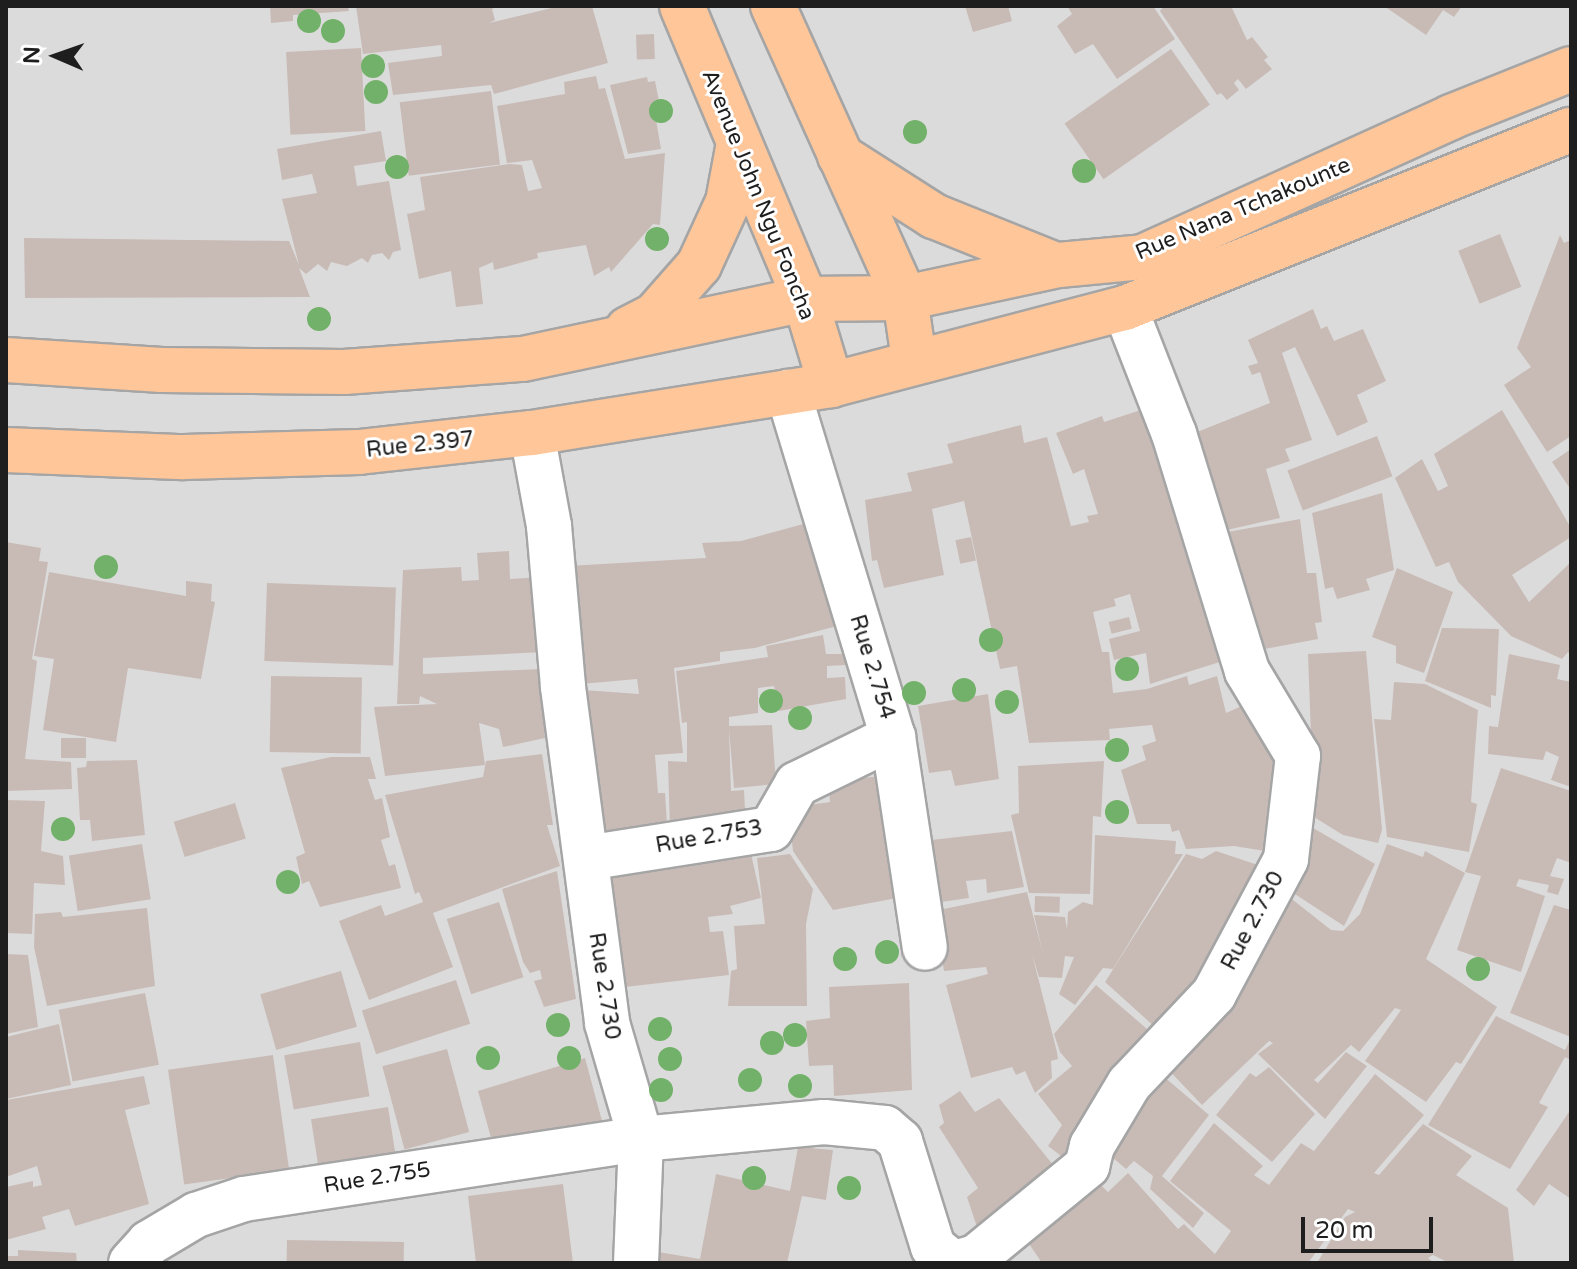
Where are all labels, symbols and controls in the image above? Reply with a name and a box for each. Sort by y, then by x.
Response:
north arrow [16,16,96,96]
text: N [19,46,45,64]
street label: Avenue John Ngu Foncha [696,66,820,324]
street label: Rue Nana Tchakounte [1132,152,1354,266]
street label: Rue 2.397 [365,426,475,464]
street label: Rue 2.754 [844,612,900,722]
street label: Rue 2.753 [654,815,764,859]
street label: Rue 2.730 [1216,867,1290,975]
street label: Rue 2.730 [583,931,625,1041]
street label: Rue 2.755 [322,1157,432,1199]
scale bar [1305,1201,1437,1251]
text: 20 m [1315,1216,1373,1245]

